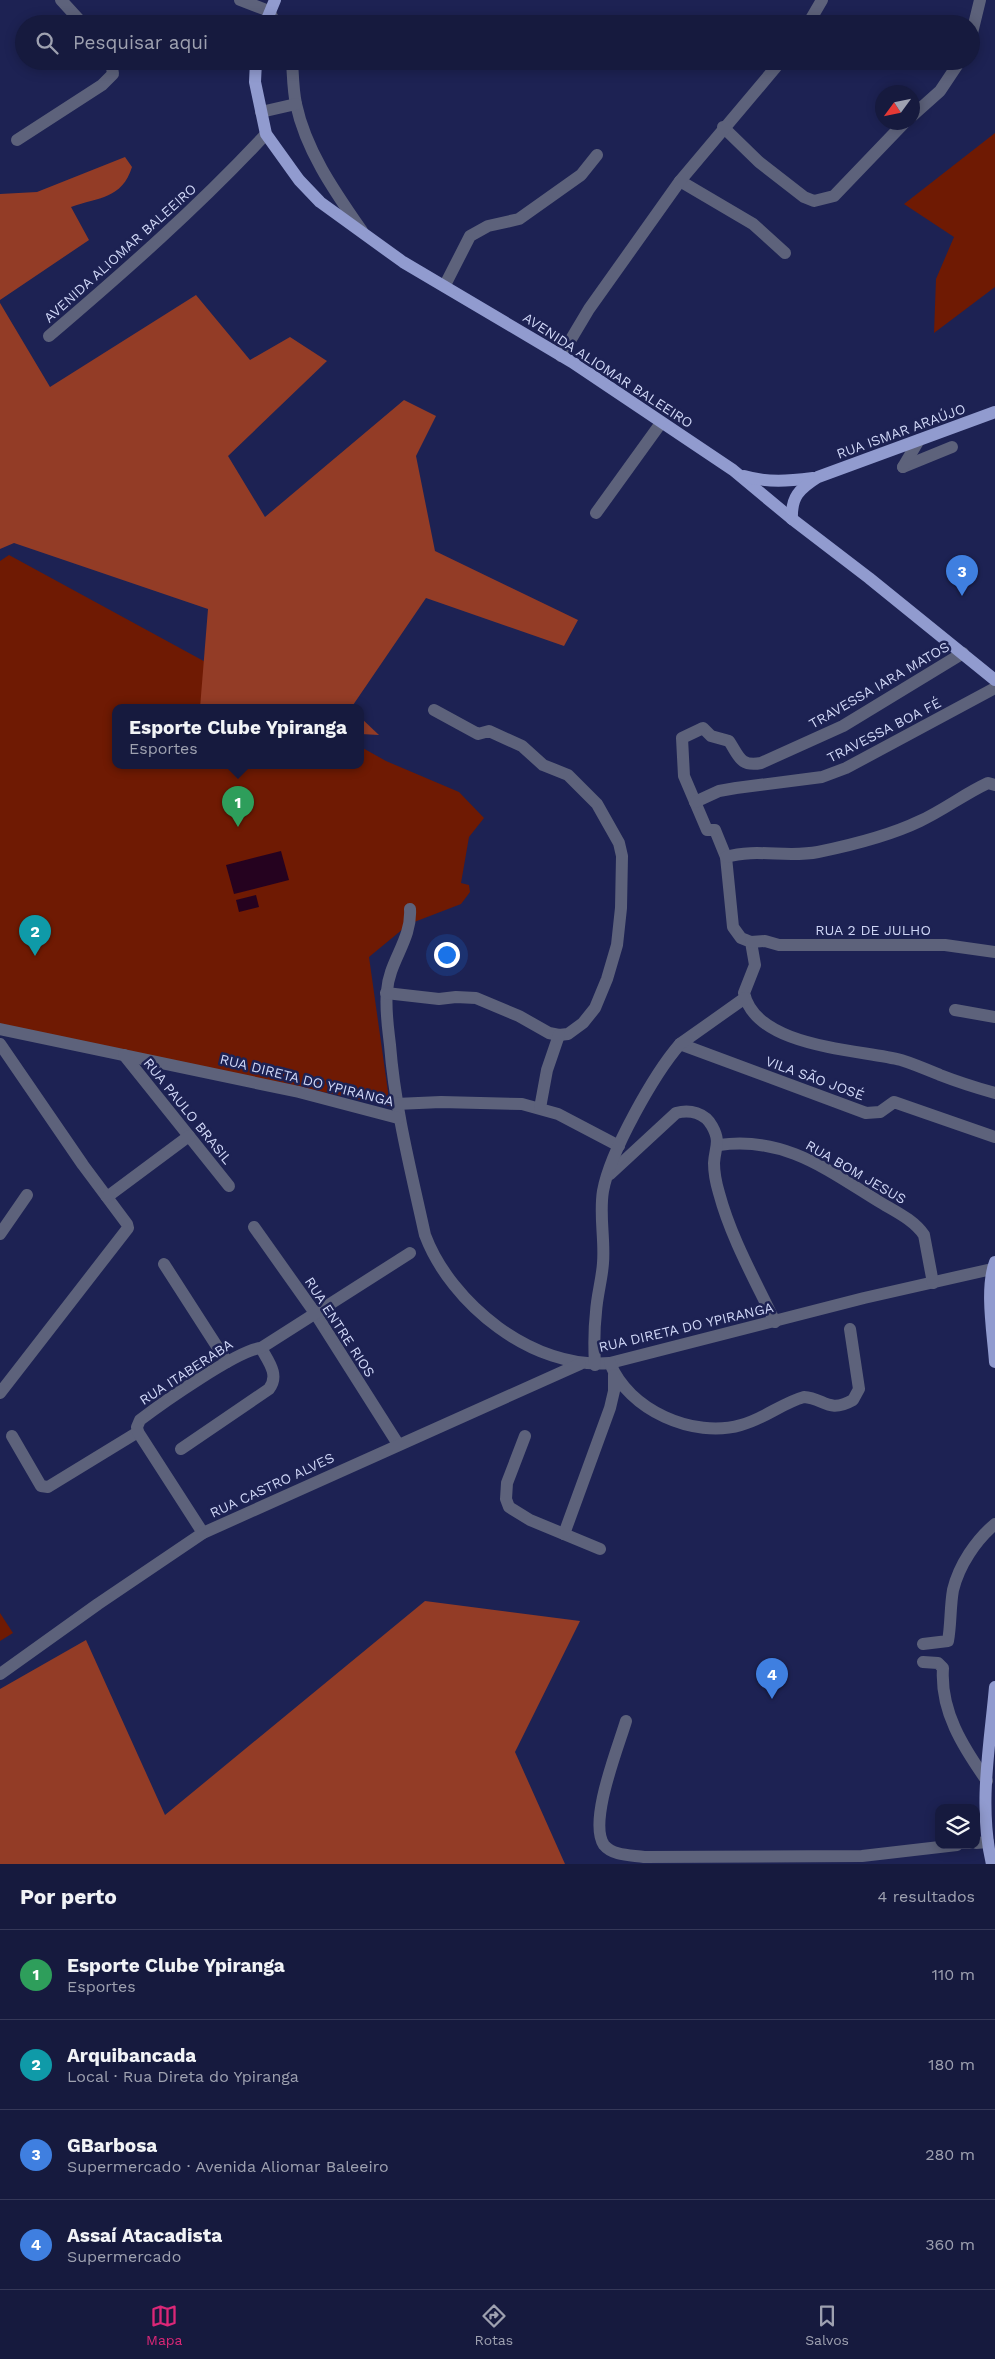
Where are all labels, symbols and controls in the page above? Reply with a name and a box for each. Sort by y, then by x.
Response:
search box [15,15,980,70]
icon: search [33,29,61,57]
text: Pesquisar aqui [73,31,208,54]
north arrow [875,85,920,130]
street label: AVENIDA ALIOMAR BALEEIRO [41,180,199,326]
street label: AVENIDA ALIOMAR BALEEIRO [520,309,696,431]
street label: RUA ISMAR ARAÚJO [834,400,968,462]
pin: 3 [946,555,978,596]
street label: TRAVESSA IARA MATOS [806,638,952,732]
street label: TRAVESSA BOA FÉ [824,694,944,766]
popup [112,704,364,769]
text: Esporte Clube Ypiranga [129,716,347,739]
text: Esportes [129,739,198,758]
pin: 1 [222,786,254,827]
pin: 2 [19,915,51,956]
street label: RUA 2 DE JULHO [815,922,931,938]
your location [434,942,460,968]
street label: RUA DIRETA DO YPIRANGA [218,1051,396,1109]
street label: VILA SÃO JOSÉ [763,1053,867,1103]
street label: RUA PAULO BRASIL [140,1055,236,1167]
street label: RUA BOM JESUS [803,1137,909,1207]
street label: RUA ENTRE RIOS [302,1274,378,1380]
street label: RUA DIRETA DO YPIRANGA [597,1299,775,1355]
street label: RUA ITABERABA [136,1336,236,1408]
street label: RUA CASTRO ALVES [207,1449,337,1521]
pin: 4 [756,1658,788,1699]
map controls [935,1804,980,1849]
button: layers [935,1804,980,1849]
text: Por perto [20,1884,117,1909]
text: 4 resultados [878,1887,975,1906]
text: Esporte Clube Ypiranga [67,1954,285,1977]
text: 1 [33,1965,39,1984]
text: 110 m [932,1965,975,1984]
text: Esportes [67,1977,136,1996]
text: Arquibancada [67,2044,196,2067]
text: 2 [31,2055,41,2074]
text: 180 m [928,2055,975,2074]
text: Local · Rua Direta do Ypiranga [67,2067,299,2086]
text: GBarbosa [67,2134,157,2157]
text: 3 [31,2145,41,2164]
text: 280 m [925,2145,975,2164]
text: Supermercado · Avenida Aliomar Baleeiro [67,2157,389,2176]
text: Assaí Atacadista [67,2224,222,2247]
text: 4 [31,2235,41,2254]
text: 360 m [925,2235,975,2254]
text: Supermercado [67,2247,181,2266]
tab: Mapa [146,2302,183,2348]
tab: Rotas [475,2302,513,2348]
tab: Salvos [805,2302,849,2348]

